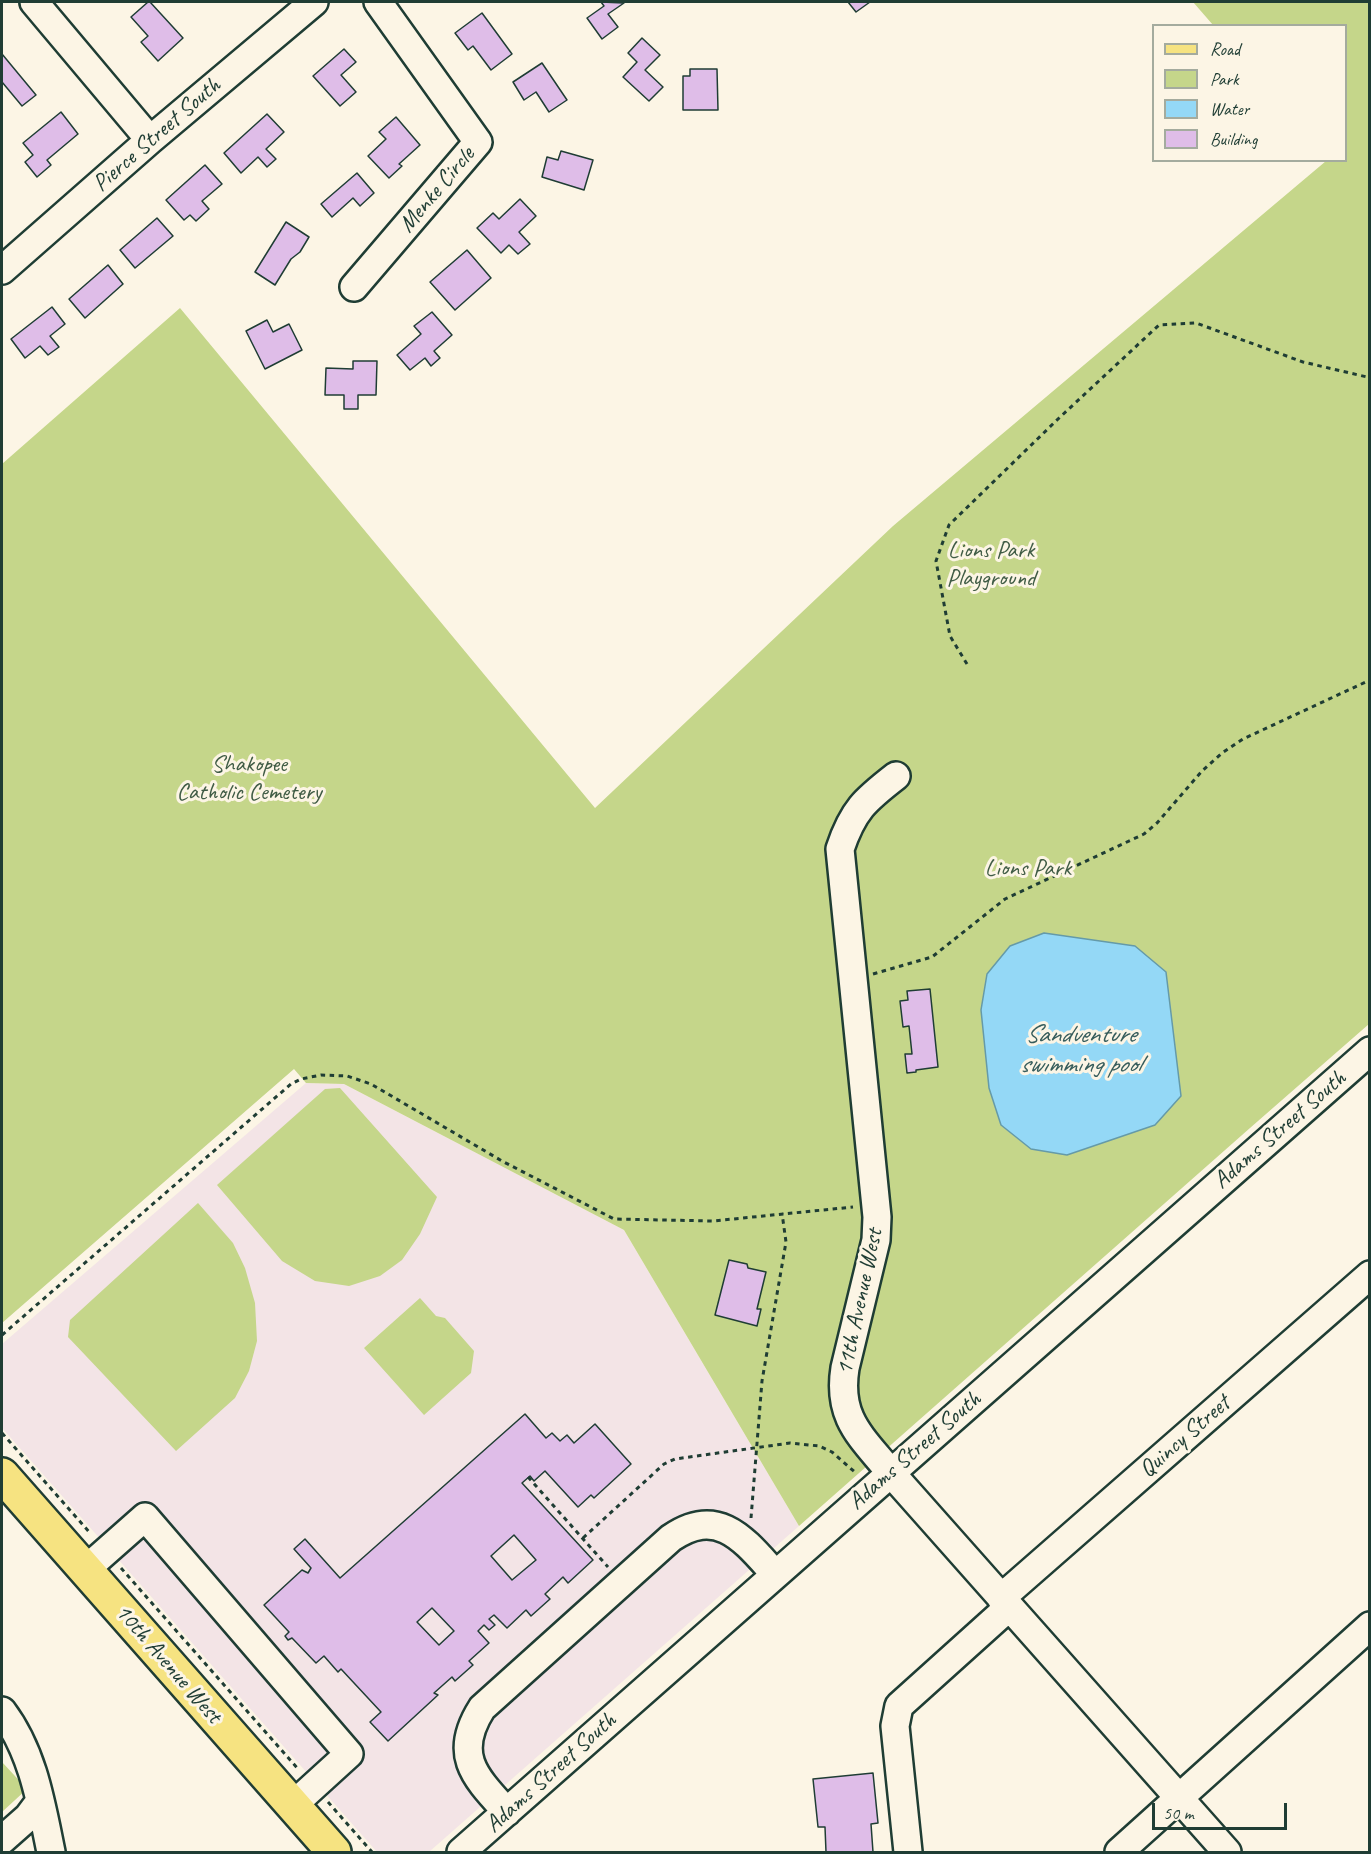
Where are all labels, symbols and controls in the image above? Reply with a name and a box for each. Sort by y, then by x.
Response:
legend [1152,24,1347,162]
text: Road [1210,38,1240,60]
text: Park [1210,68,1239,90]
street label: Pierce Street South [87,72,227,198]
text: Water [1210,98,1249,120]
text: Building [1210,128,1257,150]
street label: Menke Circle [393,141,481,239]
park label: Lions Park Playground [947,537,1035,593]
park label: Shakopee Catholic Cemetery [177,751,321,807]
park label: Lions Park [985,855,1071,883]
water label: Sandventure swimming pool [1020,1019,1140,1080]
street label: Adams Street South [1208,1065,1352,1195]
street label: 11th Avenue West [830,1226,890,1378]
street label: Adams Street South [843,1386,987,1516]
street label: Quincy Street [1134,1390,1236,1484]
street label: 10th Avenue West [108,1598,228,1730]
street label: Adams Street South [480,1707,622,1839]
scale bar [1155,1791,1290,1829]
text: 50 m [1163,1802,1194,1824]

